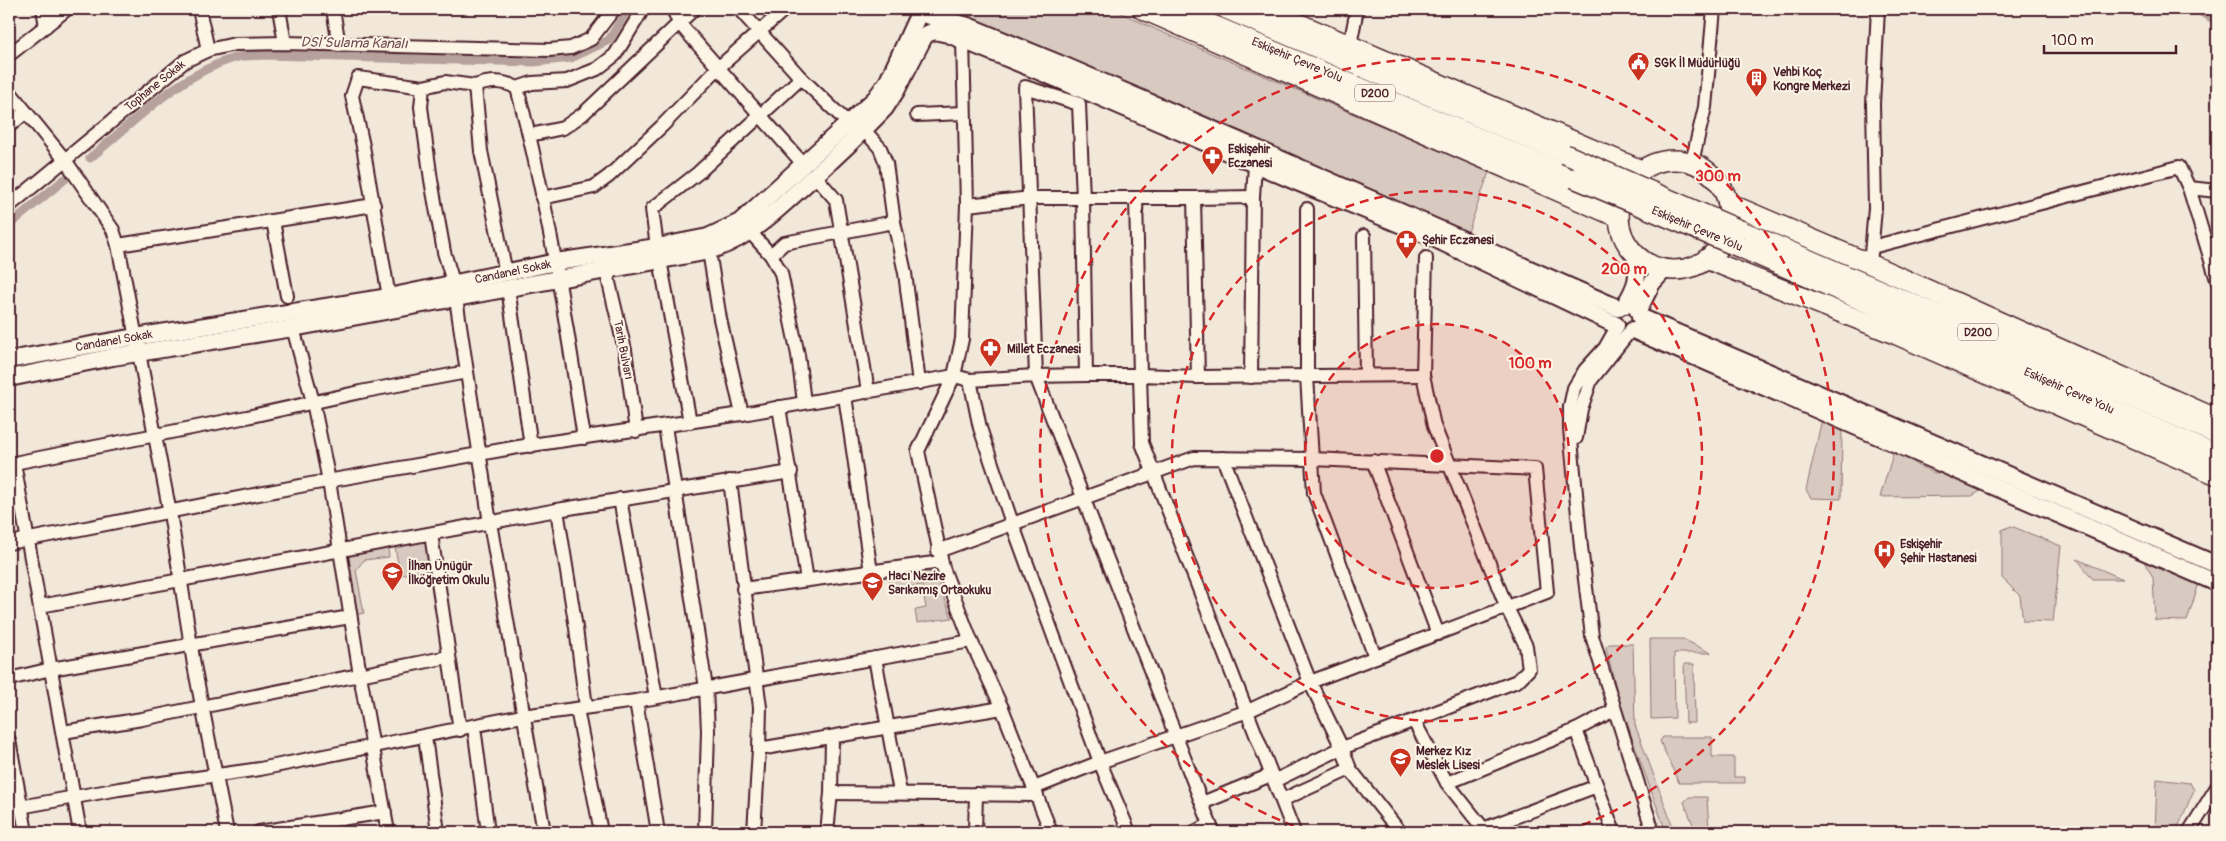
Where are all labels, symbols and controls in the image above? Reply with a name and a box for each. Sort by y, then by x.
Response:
scale bar [2044,22,2176,54]
text: 100 m [2051,31,2094,50]
water label: DSİ Sulama Kanalı [300,34,409,52]
street label: Eskişehir Çevre Yolu [1249,34,1345,86]
public building icon: SGK İl Müdürlüğü [1626,51,1650,82]
place label: SGK İl Müdürlüğü [1654,55,1740,71]
street label: Tophane Sokak [122,57,188,115]
place label: Vehbi Koç Kongre Merkezi [1773,65,1850,94]
building icon: Vehbi Koç Kongre Merkezi [1745,67,1769,98]
road number: D200 [1355,85,1395,102]
place label: Eskişehir Eczanesi [1228,142,1272,171]
pharmacy icon: Eskişehir Eczanesi [1200,144,1224,175]
text: 300 m [1695,167,1741,186]
street label: Eskişehir Çevre Yolu [1649,203,1745,255]
pharmacy icon: Şehir Eczanesi [1394,228,1418,259]
place label: Şehir Eczanesi [1422,233,1494,248]
street label: Candanel Sokak [473,257,553,287]
text: 200 m [1601,260,1647,279]
street label: Tarih Bulvarı [610,319,636,381]
road number: D200 [1958,324,1998,341]
street label: Candanel Sokak [74,327,154,355]
pharmacy icon: Millet Eczanesi [979,337,1003,368]
place label: Millet Eczanesi [1007,342,1081,357]
text: 100 m [1509,354,1551,373]
street label: Eskişehir Çevre Yolu [2021,364,2117,418]
centre of rings [1428,447,1446,465]
place label: Eskişehir Şehir Hastanesi [1900,537,1977,566]
hospital icon: Eskişehir Şehir Hastanesi [1872,539,1896,570]
place label: İlhan Ünügür İlköğretim Okulu [408,558,490,588]
school or university icon: İlhan Ünügür İlköğretim Okulu [380,561,404,592]
place label: Hacı Nezire Sarıkamış Ortaokuku [888,569,991,598]
school or university icon: Hacı Nezire Sarıkamış Ortaokuku [860,571,884,602]
place label: Merkez Kız Meslek Lisesi [1416,744,1480,773]
school or university icon: Merkez Kız Meslek Lisesi [1388,746,1412,777]

